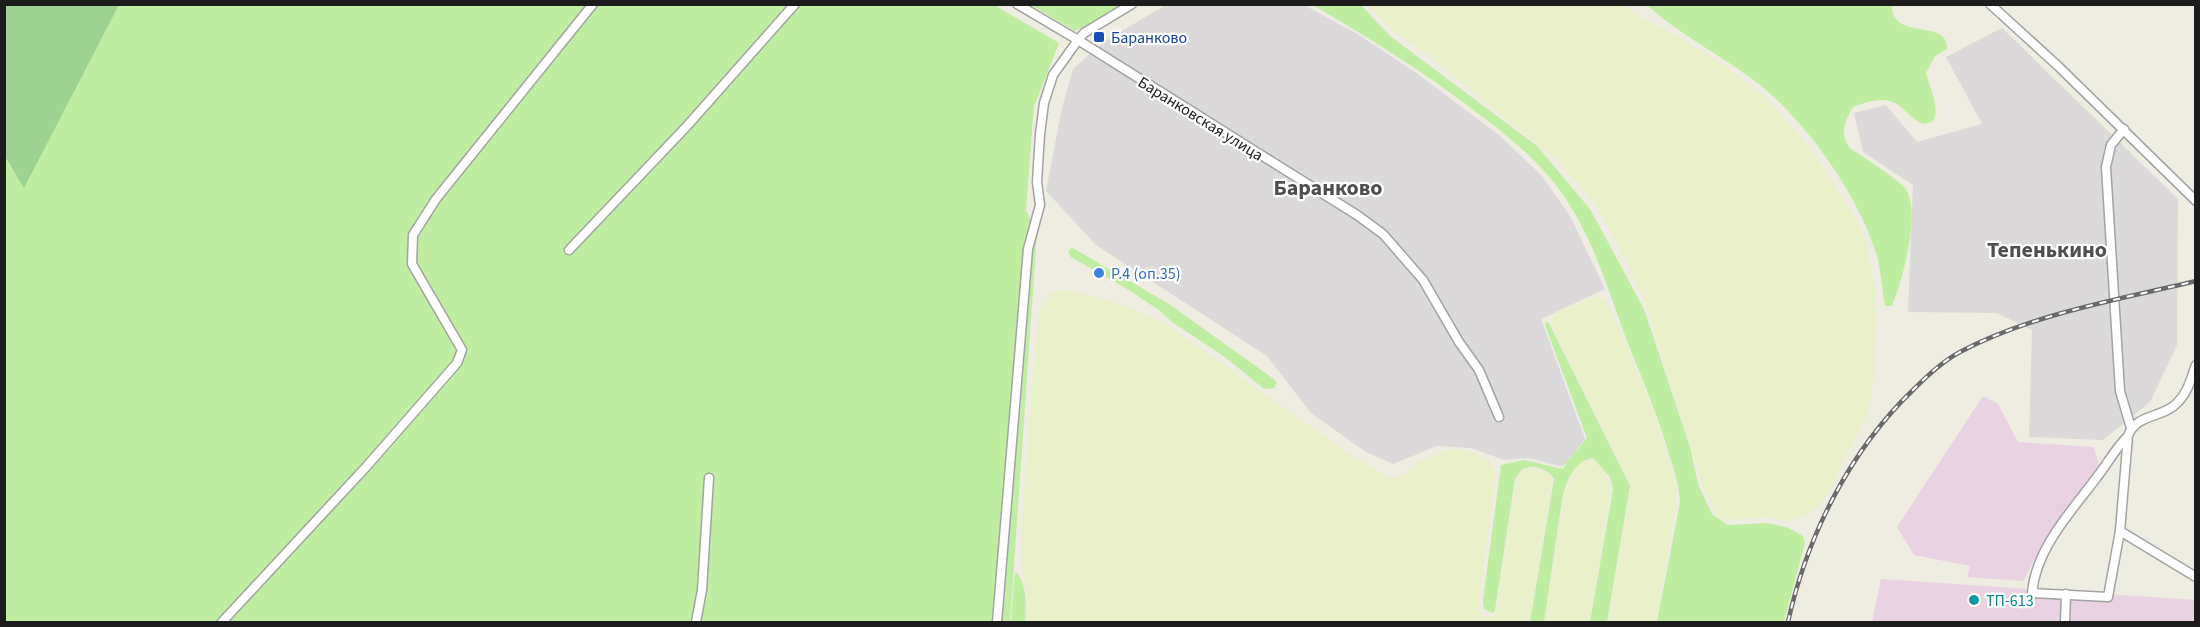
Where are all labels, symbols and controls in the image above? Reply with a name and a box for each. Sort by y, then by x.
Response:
place label: Баранково [1111,27,1187,49]
marker: Баранково [1092,30,1106,44]
street label: Баранковская улица [1134,71,1267,166]
district label: Баранково [1273,172,1383,204]
district label: Тепенькино [1987,234,2107,266]
place label: Р.4 (оп.35) [1111,263,1181,285]
marker: Р.4 (оп.35) [1092,266,1106,280]
place label: ТП-613 [1986,590,2034,612]
marker: ТП-613 [1967,593,1981,607]

